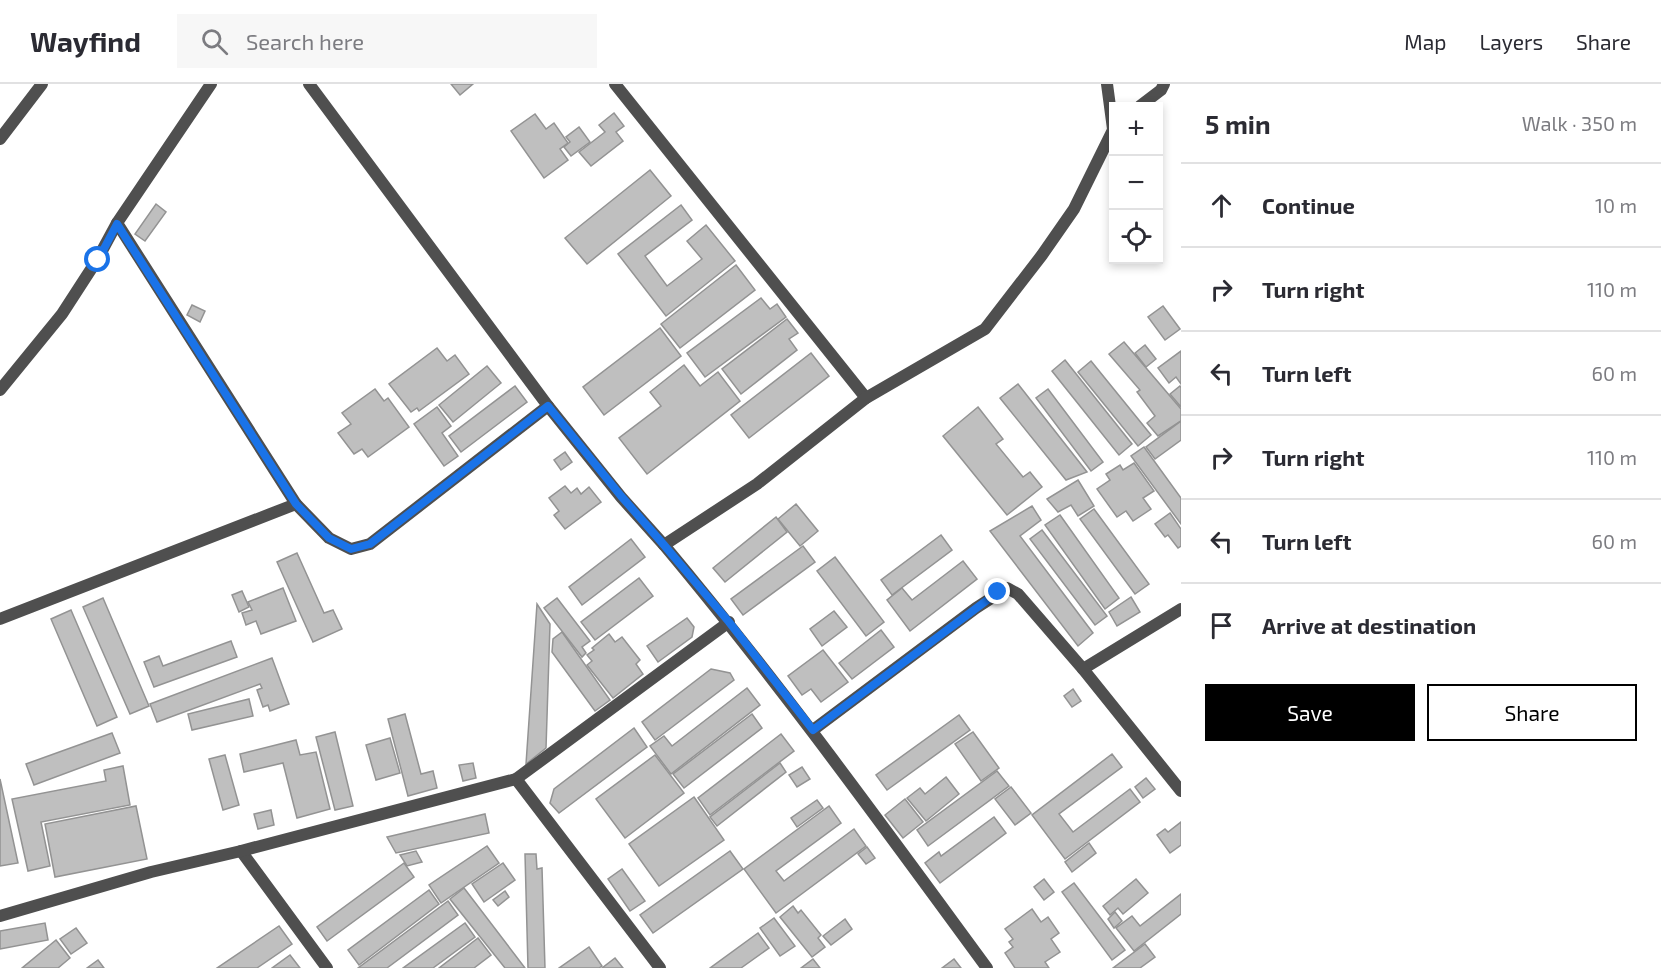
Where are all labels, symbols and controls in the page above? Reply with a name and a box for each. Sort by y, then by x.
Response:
search box [177,14,597,68]
text: Wayfind [30,24,141,58]
icon: search [198,25,231,58]
text: Search here [246,28,364,54]
text: Map [1404,29,1446,54]
text: Layers [1479,29,1543,54]
text: Share [1576,29,1631,54]
map controls [1109,102,1163,264]
button: + [1109,102,1163,156]
text: 5 min [1205,108,1271,139]
text: Walk · 350 m [1522,111,1637,135]
button: − [1109,156,1163,210]
icon: ahead [1205,189,1238,222]
text: Continue [1262,192,1355,218]
text: 10 m [1595,193,1637,217]
button: locate [1109,210,1163,264]
route start [84,246,110,272]
icon: right [1205,273,1238,306]
text: Turn right [1262,276,1364,302]
text: 110 m [1587,277,1637,301]
icon: left [1205,357,1238,390]
text: Turn left [1262,360,1351,386]
text: 60 m [1592,361,1637,385]
icon: right [1205,441,1238,474]
text: Turn right [1262,444,1364,470]
text: 110 m [1587,445,1637,469]
icon: left [1205,525,1238,558]
text: Turn left [1262,528,1351,554]
text: 60 m [1592,529,1637,553]
route end [984,578,1010,604]
icon: arrive [1205,609,1238,642]
text: Arrive at destination [1262,612,1476,638]
button: Save [1205,684,1415,741]
button: Share [1427,684,1637,741]

